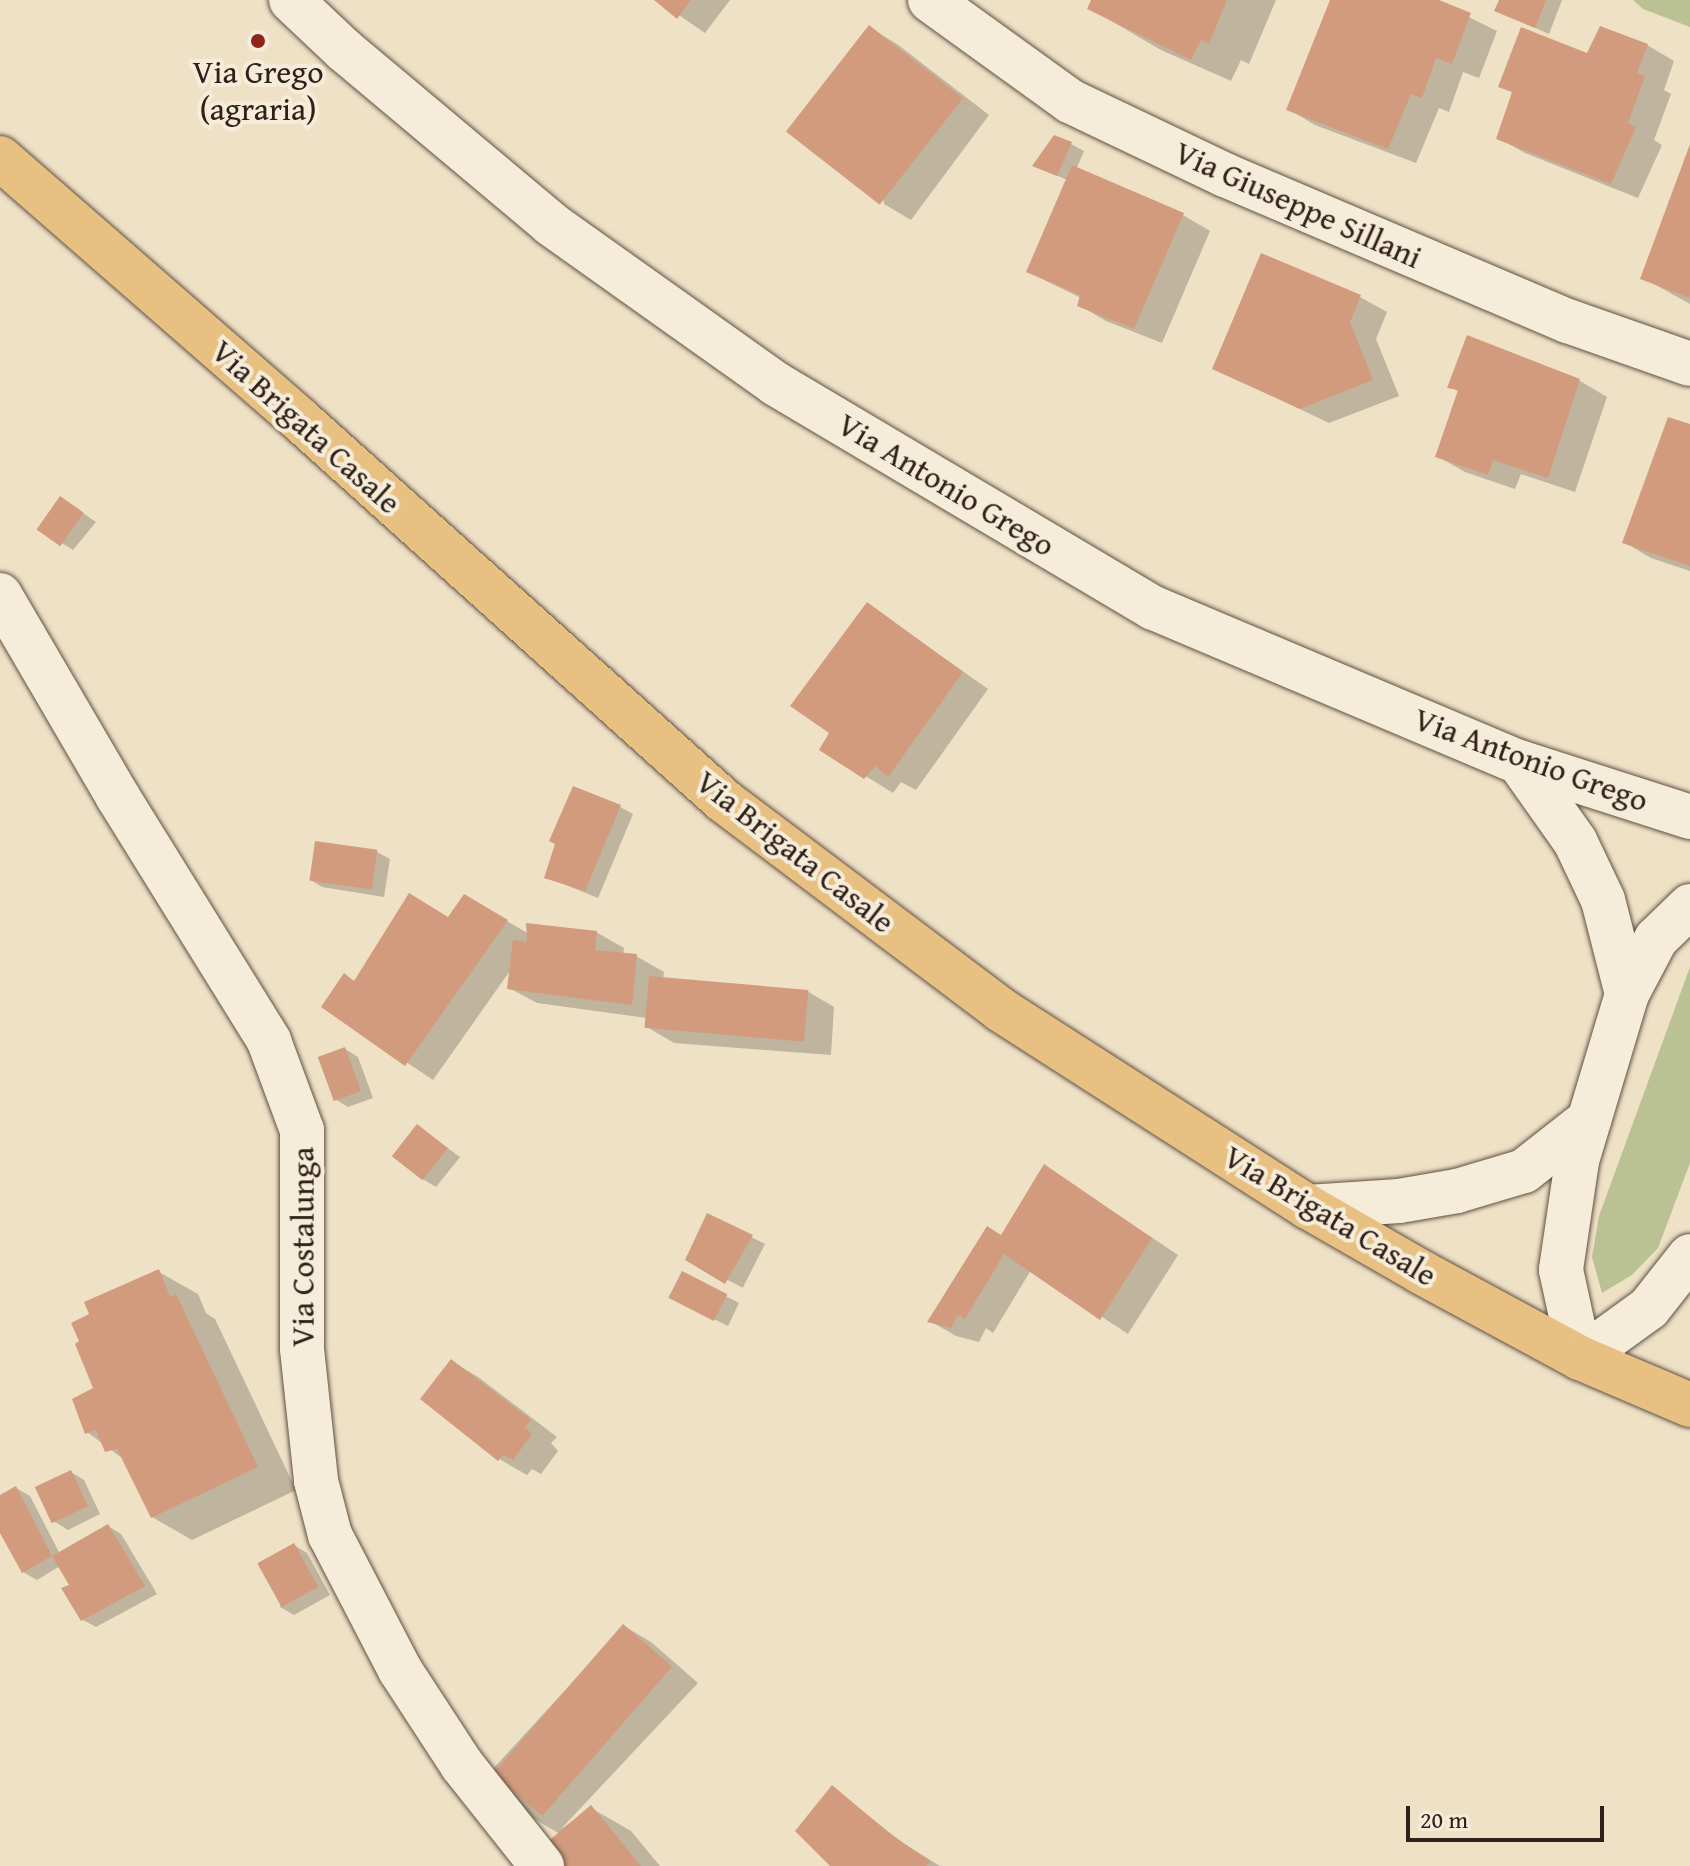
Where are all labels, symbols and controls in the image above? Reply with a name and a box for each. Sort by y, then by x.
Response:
marker: Via Grego (agraria) [249,32,267,50]
place label: Via Grego (agraria) [193,54,323,129]
street label: Via Giuseppe Sillani [1169,133,1427,277]
street label: Via Brigata Casale [203,332,409,522]
street label: Via Antonio Grego [831,405,1061,565]
street label: Via Antonio Grego [1409,700,1653,820]
street label: Via Brigata Casale [688,763,902,941]
street label: Via Brigata Casale [1217,1137,1443,1295]
street label: Via Costalunga [284,1147,322,1347]
scale bar [1410,1790,1608,1840]
text: 20 m [1420,1802,1468,1837]

